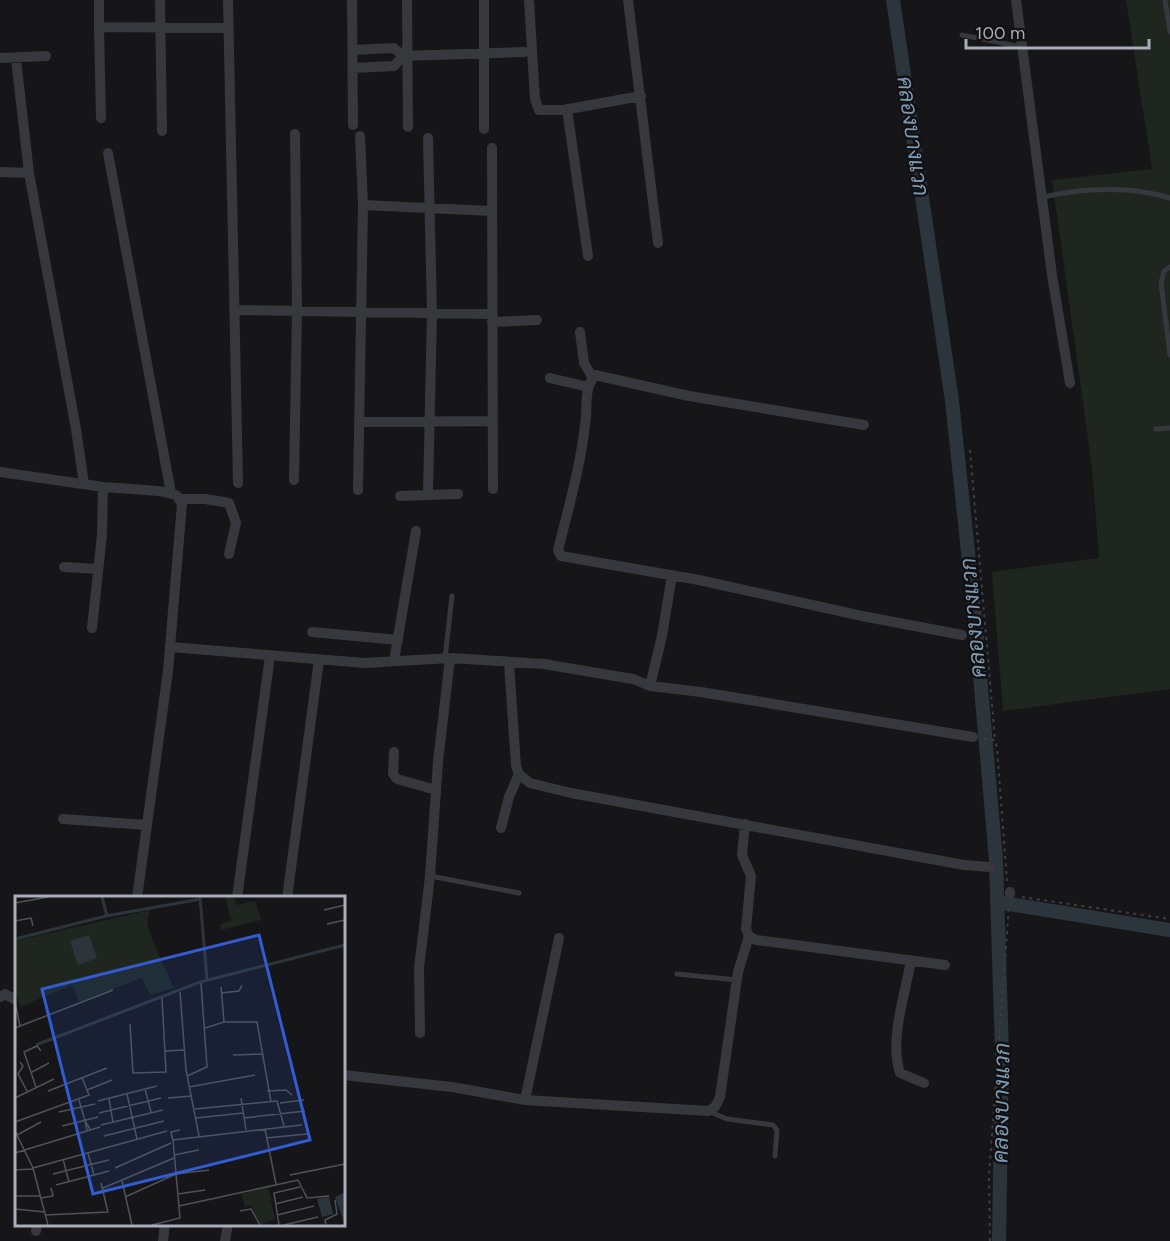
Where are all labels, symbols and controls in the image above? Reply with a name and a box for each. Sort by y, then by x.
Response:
scale bar [966,12,1149,50]
text: 100 m [975,22,1025,44]
water label: คลองบางแวก [891,74,935,198]
water label: คลองบางแวก [954,557,992,679]
inset map [15,896,345,1226]
water label: คลองบางแวก [986,1043,1016,1163]

